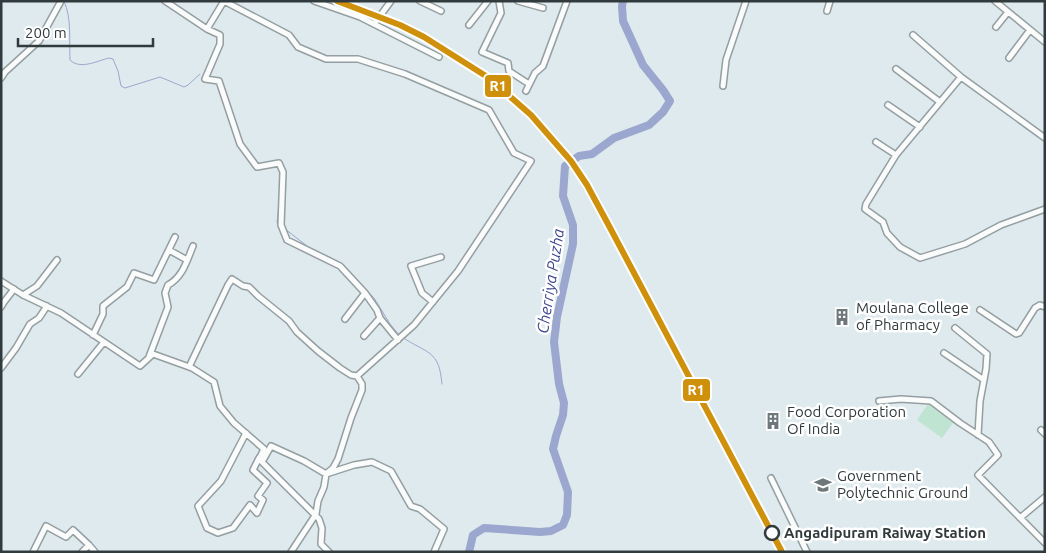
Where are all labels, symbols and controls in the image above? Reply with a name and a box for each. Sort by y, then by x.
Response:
scale bar [18,15,152,47]
text: 200 m [25,24,67,41]
line badge: R1 [484,74,512,98]
text: R1 [489,78,507,94]
water label: Cherriya Puzha [533,227,567,335]
place label: Moulana College of Pharmacy [856,299,969,333]
building icon: Moulana College of Pharmacy [832,307,852,327]
line badge: R1 [682,378,711,402]
text: R1 [687,382,705,398]
place label: Food Corporation Of India [787,403,906,437]
building icon: Food Corporation Of India [763,411,783,431]
place label: Government Polytechnic Ground [837,467,968,501]
school or university icon: Government Polytechnic Ground [813,475,833,495]
place label: Angadipuram Raiway Station [784,524,986,541]
marker: Angadipuram Raiway Station [764,525,780,541]

